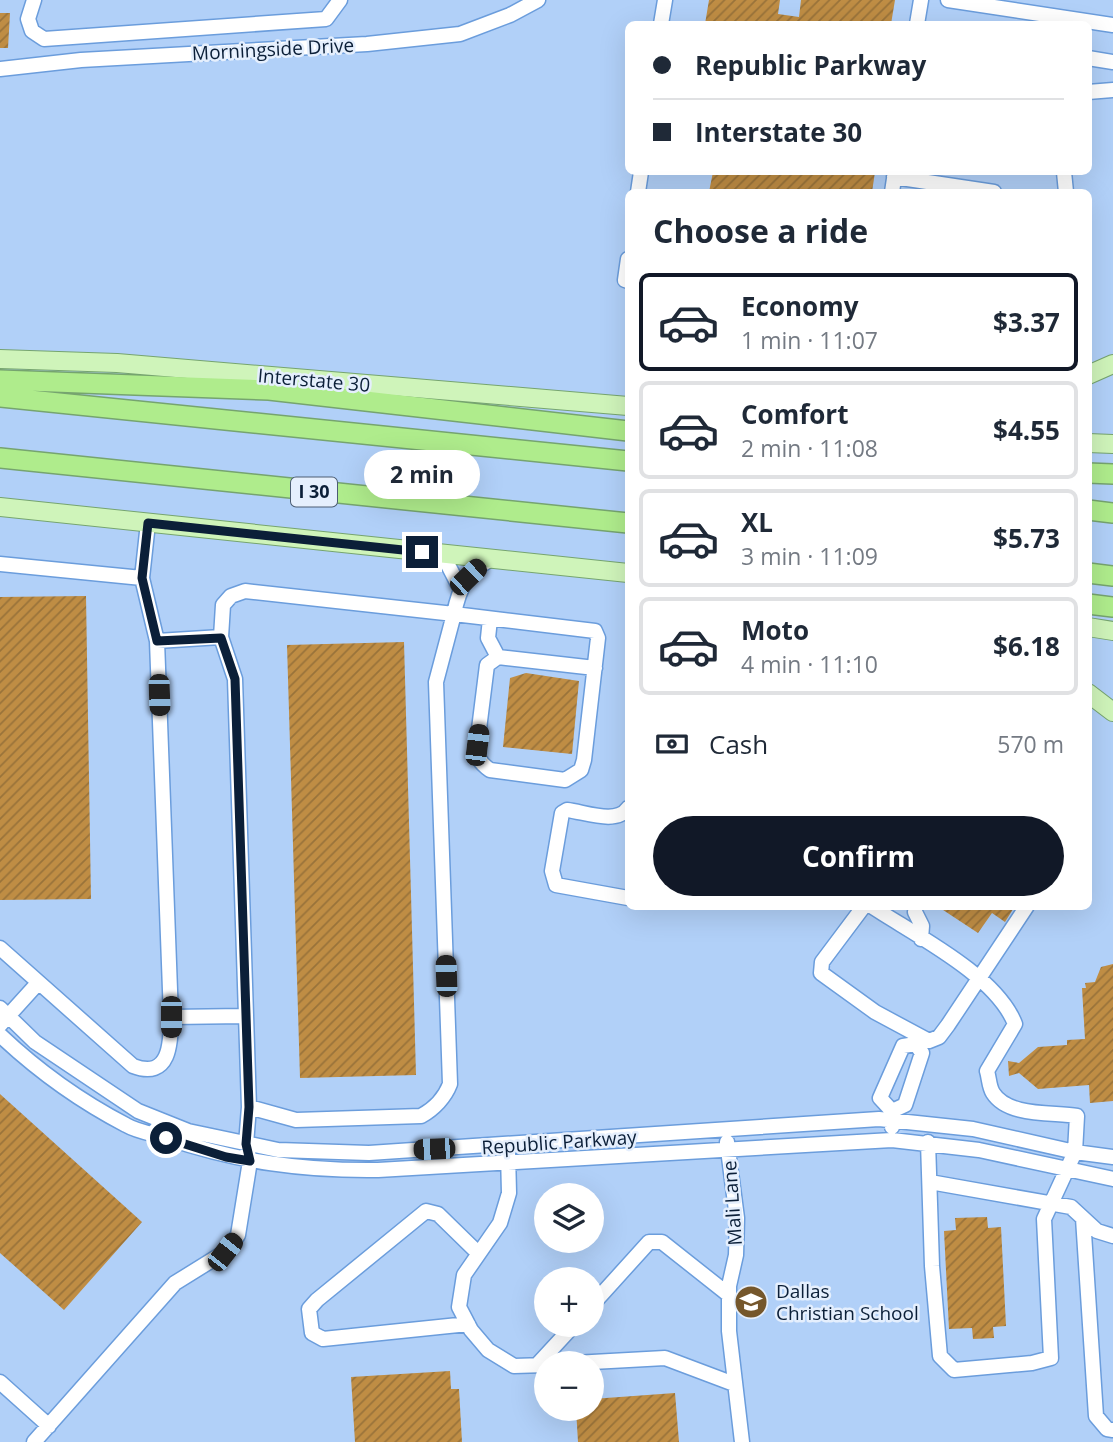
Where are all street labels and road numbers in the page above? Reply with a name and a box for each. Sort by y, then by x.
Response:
street label: Morningside Drive [191,32,355,66]
street label: Interstate 30 [257,362,371,398]
road number: I 30 [291,478,337,506]
street label: Republic Parkway [481,1124,638,1160]
street label: Mali Lane [716,1160,748,1246]

